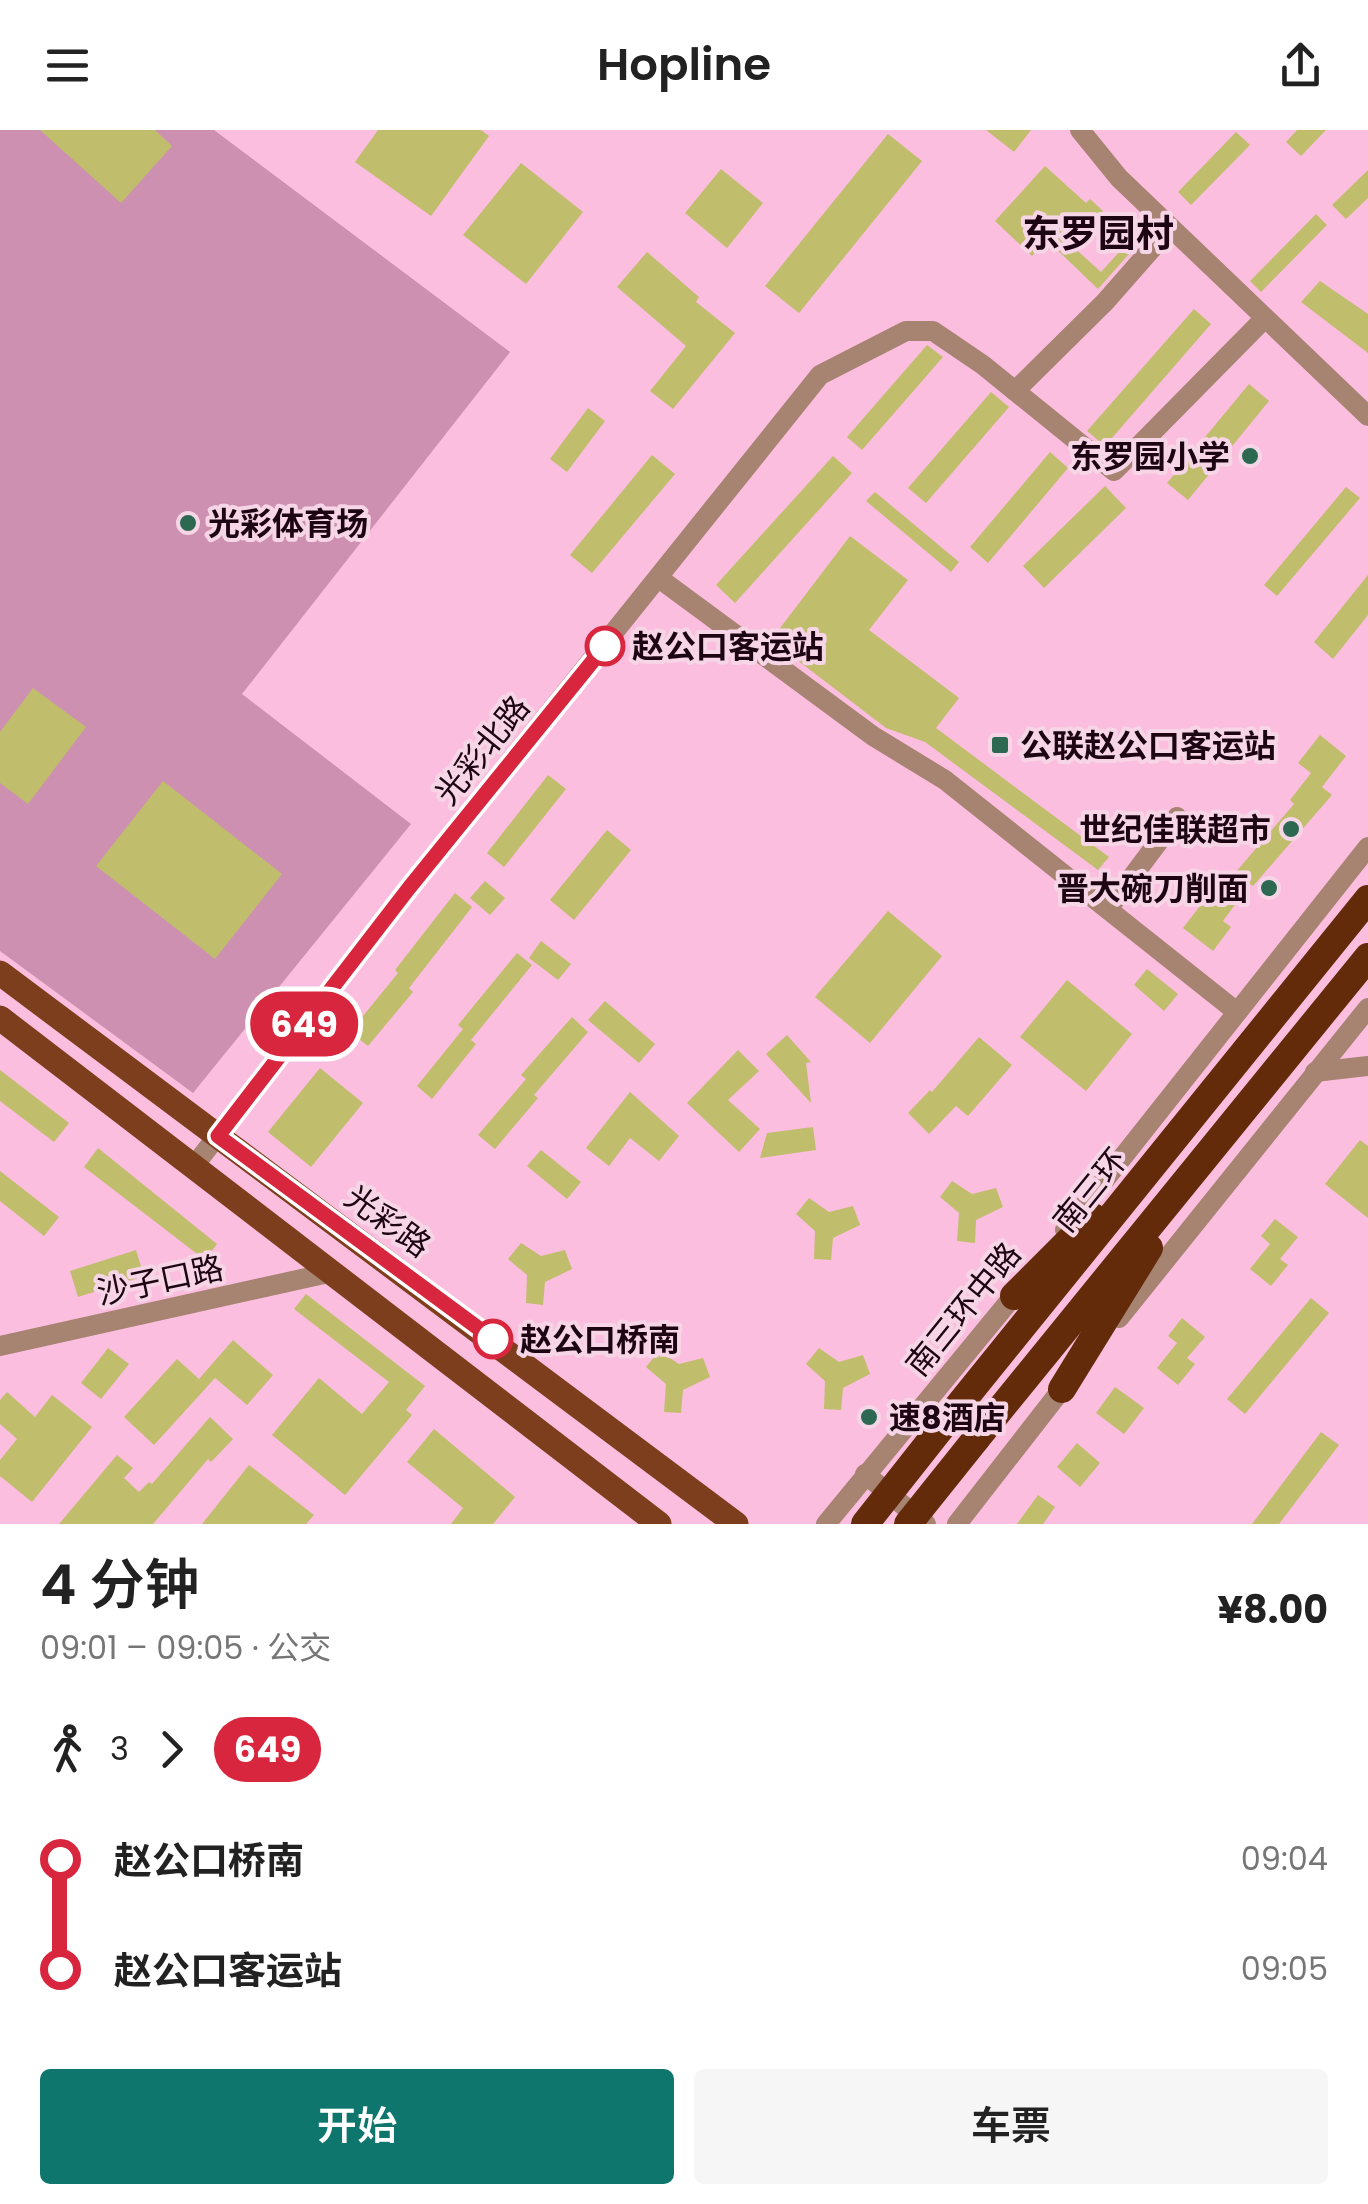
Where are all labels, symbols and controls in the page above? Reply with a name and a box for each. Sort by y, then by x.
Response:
text: Hopline [597,33,771,96]
icon: menu [40,38,95,93]
icon: share [1273,38,1328,93]
district label: 东罗园村 [1022,207,1174,260]
place label: 东罗园小学 [1070,434,1230,479]
marker: 东罗园小学 [1239,445,1261,467]
place label: 光彩体育场 [208,501,368,546]
marker: 光彩体育场 [177,512,199,534]
place label: 赵公口客运站 [632,624,824,669]
marker: 赵公口客运站 [586,627,624,665]
street label: 光彩北路 [424,686,540,814]
place label: 公联赵公口客运站 [1020,723,1276,768]
marker: 公联赵公口客运站 [989,734,1011,756]
place label: 世纪佳联超市 [1079,807,1271,852]
marker: 世纪佳联超市 [1280,818,1302,840]
place label: 晋大碗刀削面 [1057,866,1249,911]
marker: 晋大碗刀削面 [1258,877,1280,899]
line badge: 649 [246,992,362,1056]
text: 649 [270,1000,338,1049]
street label: 南三环 [1042,1139,1138,1241]
street label: 光彩路 [336,1175,440,1267]
street label: 南三环中路 [895,1233,1031,1385]
street label: 沙子口路 [93,1245,227,1315]
place label: 赵公口桥南 [520,1317,680,1362]
marker: 赵公口桥南 [474,1320,512,1358]
place label: 速8酒店 [889,1395,1006,1440]
marker: 速8酒店 [858,1406,880,1428]
text: 4 分钟 [40,1546,199,1623]
text: ¥8.00 [1218,1583,1328,1636]
text: 09:01 – 09:05 · 公交 [40,1625,331,1670]
icon: walk [40,1722,95,1777]
icon: forward [144,1722,199,1777]
text: 649 [234,1725,301,1774]
text: 3 [110,1726,129,1771]
text: 赵公口桥南 [114,1834,304,1887]
text: 09:04 [1241,1836,1328,1881]
text: 赵公口客运站 [114,1944,342,1997]
text: 09:05 [1241,1946,1328,1991]
button: 开始 [40,2069,674,2184]
button: 车票 [694,2069,1328,2184]

